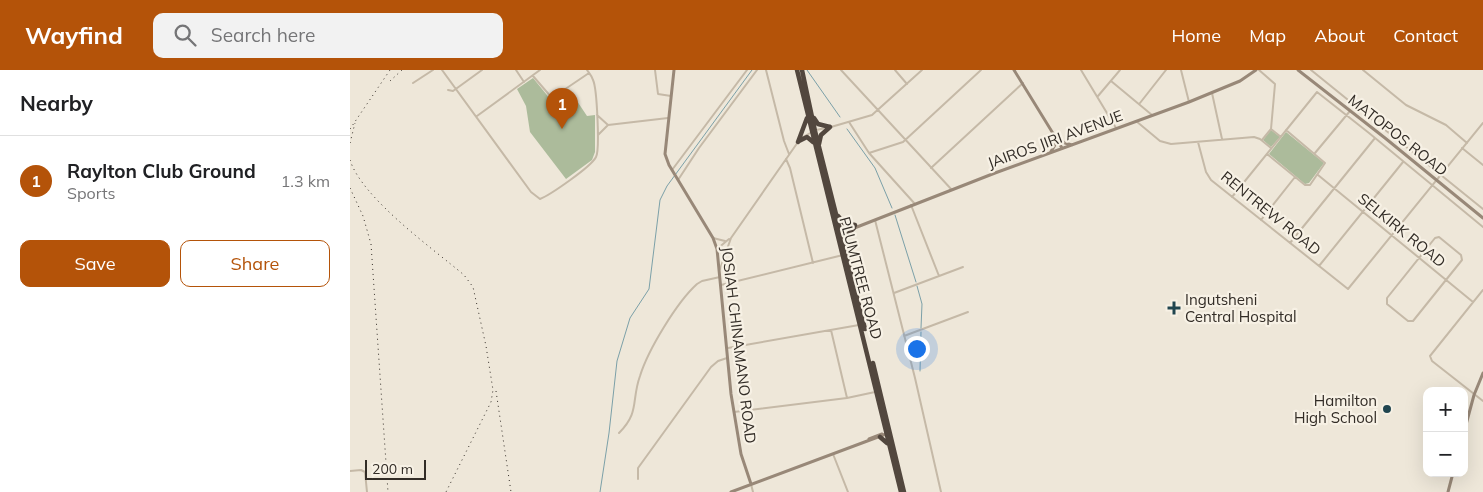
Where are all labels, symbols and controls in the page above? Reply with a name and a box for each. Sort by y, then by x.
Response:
search box [153,13,503,58]
text: Wayfind [25,20,123,50]
icon: search [171,21,199,49]
text: Search here [211,23,315,47]
text: Home [1171,24,1221,47]
text: Map [1249,24,1286,47]
text: About [1314,24,1365,47]
text: Contact [1393,24,1458,47]
pin: 1 [546,88,578,129]
text: Nearby [20,90,93,116]
street label: MATOPOS ROAD [1344,90,1452,180]
street label: JAIROS JIRI AVENUE [985,106,1125,172]
text: Raylton Club Ground [67,159,256,183]
street label: RENTREW ROAD [1217,167,1325,259]
text: 1 [31,171,41,191]
text: 1.3 km [281,171,330,191]
text: Sports [67,183,115,203]
street label: SELKIRK ROAD [1354,189,1450,271]
street label: PLUMTREE ROAD [835,215,887,341]
button: Save [20,240,170,287]
button: Share [180,240,330,287]
street label: JOSIAH CHINAMANO ROAD [717,245,761,445]
place label: Ingutsheni Central Hospital [1185,290,1297,326]
marker: Ingutsheni Central Hospital [1167,301,1181,315]
your location [904,336,930,362]
map controls [1423,387,1468,477]
button: + [1423,387,1468,432]
place label: Hamilton High School [1294,391,1377,427]
marker: Hamilton High School [1381,403,1393,415]
button: − [1423,432,1468,477]
scale bar [365,457,426,480]
text: 200 m [372,460,413,478]

